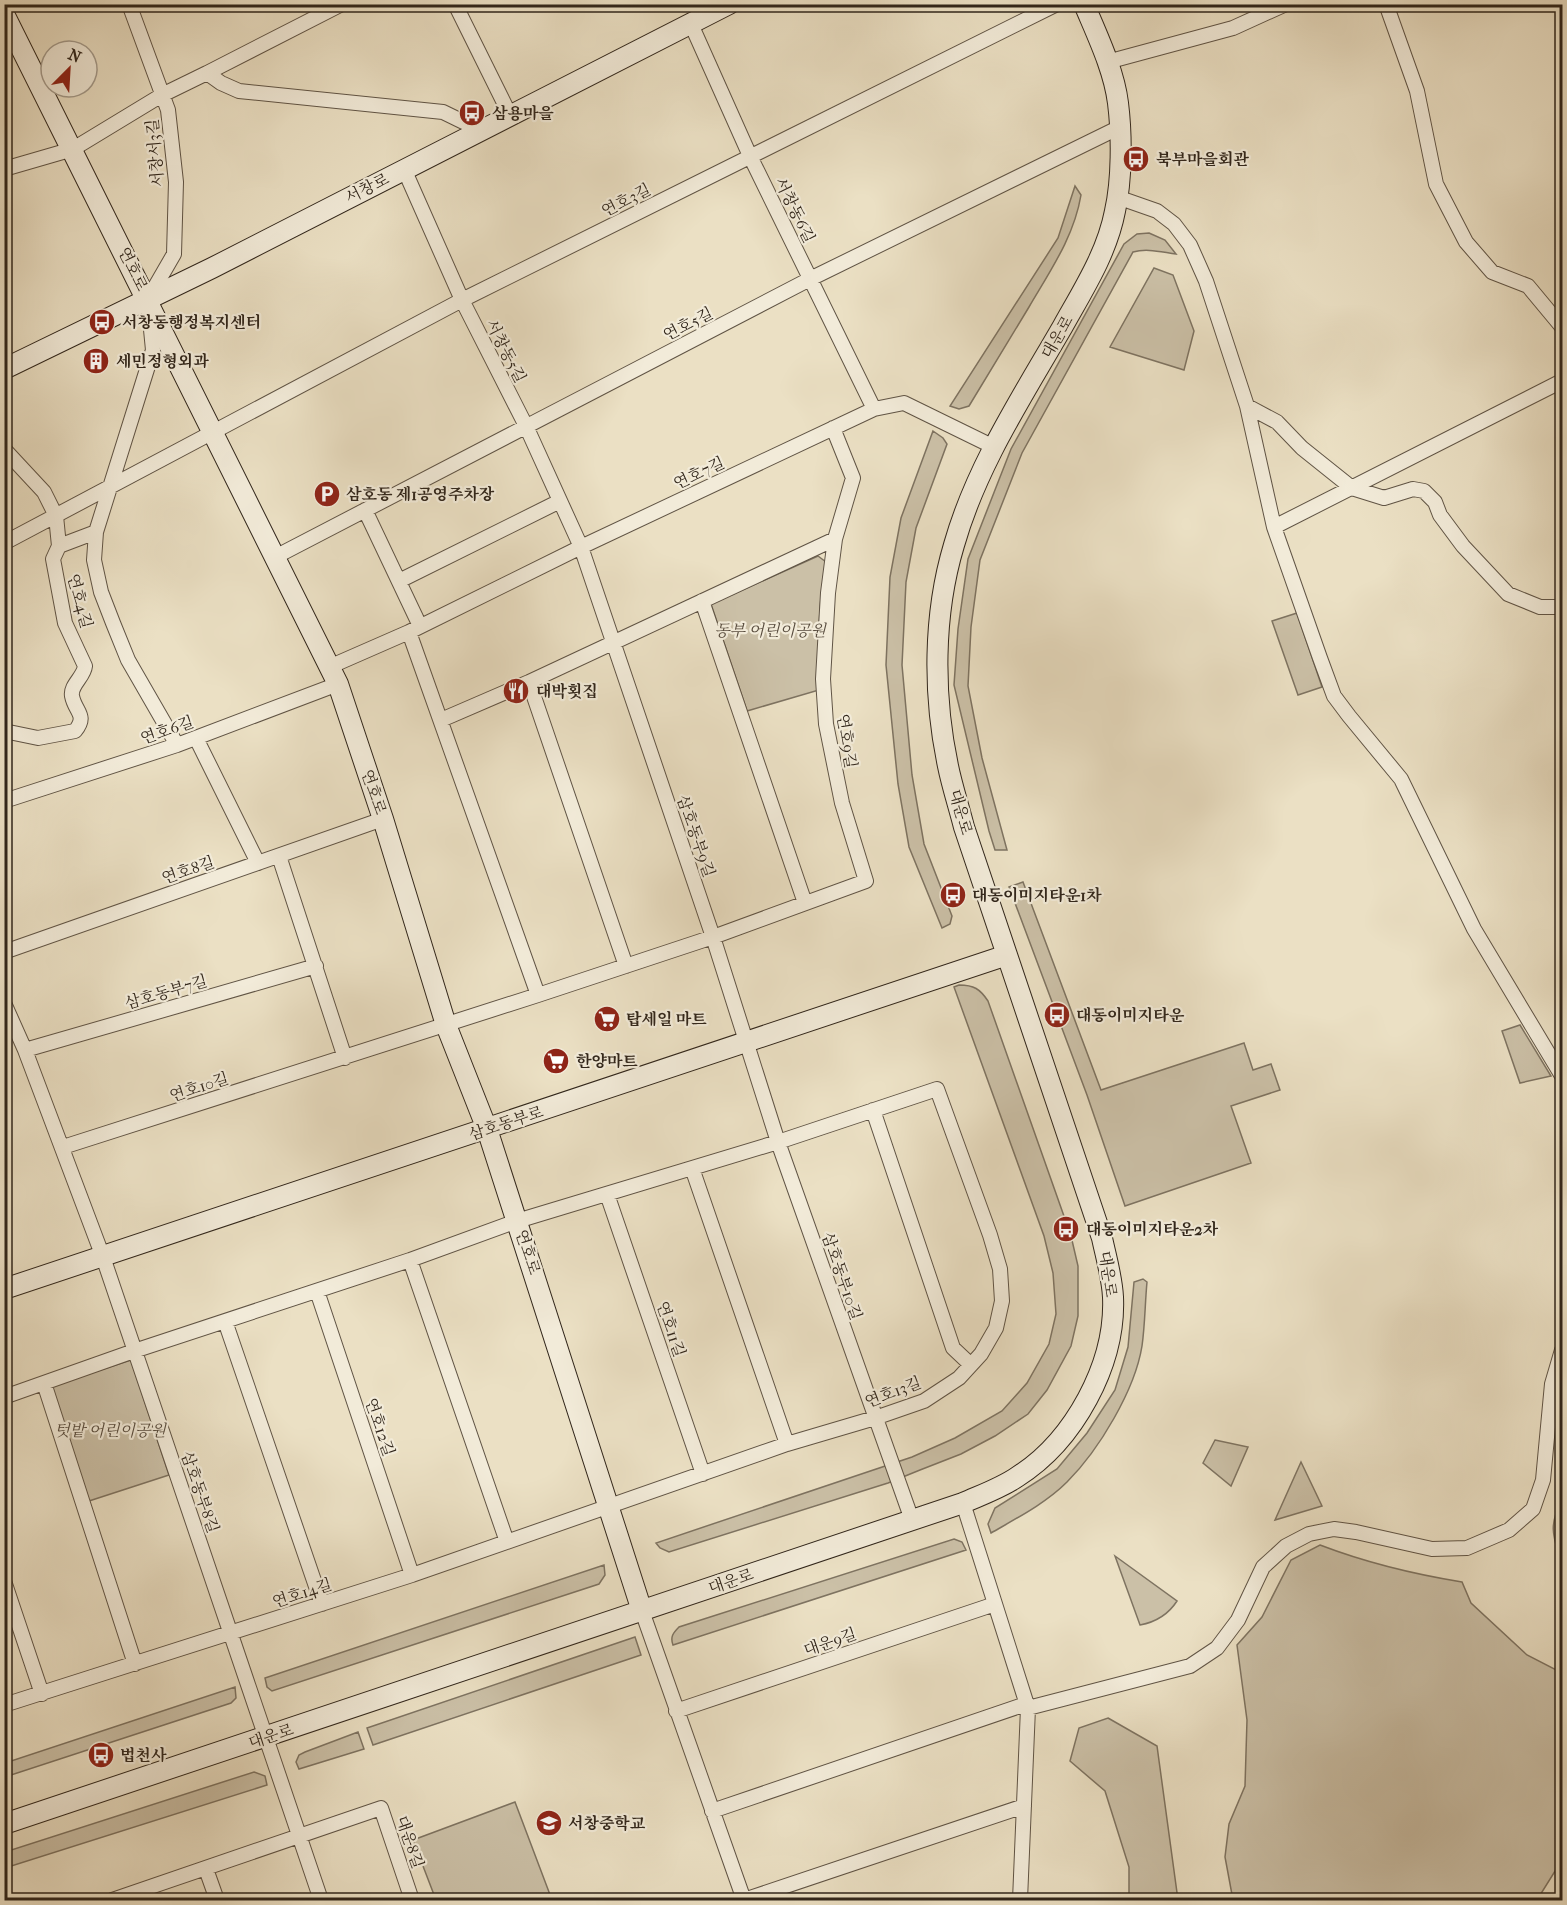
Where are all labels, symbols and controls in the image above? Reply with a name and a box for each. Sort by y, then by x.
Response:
north arrow [39,39,99,99]
text: N [65,45,85,67]
bus stop icon: 삼용마을 [457,98,487,128]
place label: 삼용마을 [492,104,554,123]
street label: 서창서3길 [143,118,167,188]
bus stop icon: 북부마을회관 [1121,144,1151,174]
place label: 북부마을회관 [1156,150,1249,169]
street label: 서창로 [342,169,392,207]
street label: 서창동6길 [771,174,819,246]
street label: 연호3길 [598,180,654,220]
street label: 연호로 [114,244,152,294]
street label: 연호5길 [660,303,716,345]
bus stop icon: 서창동행정복지센터 [87,307,117,337]
street label: 대운로 [1037,312,1077,362]
place label: 서창동행정복지센터 [122,313,261,332]
street label: 서창동5길 [482,316,530,386]
building icon: 세민정형외과 [81,346,111,376]
place label: 세민정형외과 [116,352,209,371]
street label: 연호7길 [670,453,728,493]
parking icon: 삼호동 제1공영주차장 [312,479,342,509]
place label: 삼호동 제1공영주차장 [346,485,495,504]
street label: 연호4길 [64,572,96,630]
park label: 동부 어린이공원 [714,621,827,640]
restaurant icon: 대박횟집 [501,676,531,706]
place label: 대박횟집 [536,682,598,701]
street label: 연호6길 [138,712,196,748]
street label: 연호9길 [833,712,861,770]
street label: 연호로 [357,767,391,818]
street label: 대운로 [945,787,977,837]
street label: 삼호동부9길 [673,792,719,880]
street label: 연호8길 [159,852,217,888]
bus stop icon: 대동이미지타운1차 [938,880,968,910]
place label: 대동이미지타운1차 [972,886,1102,905]
street label: 삼호동부7길 [123,971,209,1013]
bus stop icon: 대동이미지타운 [1042,1000,1072,1030]
supermarket icon: 탑세일 마트 [592,1004,622,1034]
place label: 대동이미지타운 [1076,1006,1185,1025]
place label: 탑세일 마트 [626,1010,707,1029]
supermarket icon: 한양마트 [541,1046,571,1076]
place label: 한양마트 [576,1052,638,1071]
street label: 연호10길 [167,1069,231,1105]
street label: 삼호동부로 [466,1102,546,1144]
bus stop icon: 대동이미지타운2차 [1051,1214,1081,1244]
place label: 대동이미지타운2차 [1086,1220,1218,1239]
street label: 연호로 [512,1227,544,1277]
street label: 삼호동부10길 [818,1230,866,1322]
street label: 대운로 [1095,1250,1121,1299]
street label: 연호11길 [653,1299,689,1359]
street label: 연호13길 [862,1373,924,1411]
street label: 연호12길 [361,1395,399,1459]
park label: 텃밭 어린이공원 [54,1421,167,1440]
street label: 삼호동부8길 [177,1449,223,1535]
street label: 대운로 [706,1564,757,1598]
street label: 연호14길 [270,1574,334,1612]
street label: 대운9길 [801,1624,859,1660]
street label: 대운로 [246,1720,296,1752]
bus stop icon: 법천사 [86,1740,116,1770]
place label: 법천사 [120,1746,167,1765]
school or university icon: 서창중학교 [534,1808,564,1838]
street label: 대운8길 [392,1813,428,1871]
place label: 서창중학교 [568,1814,646,1833]

